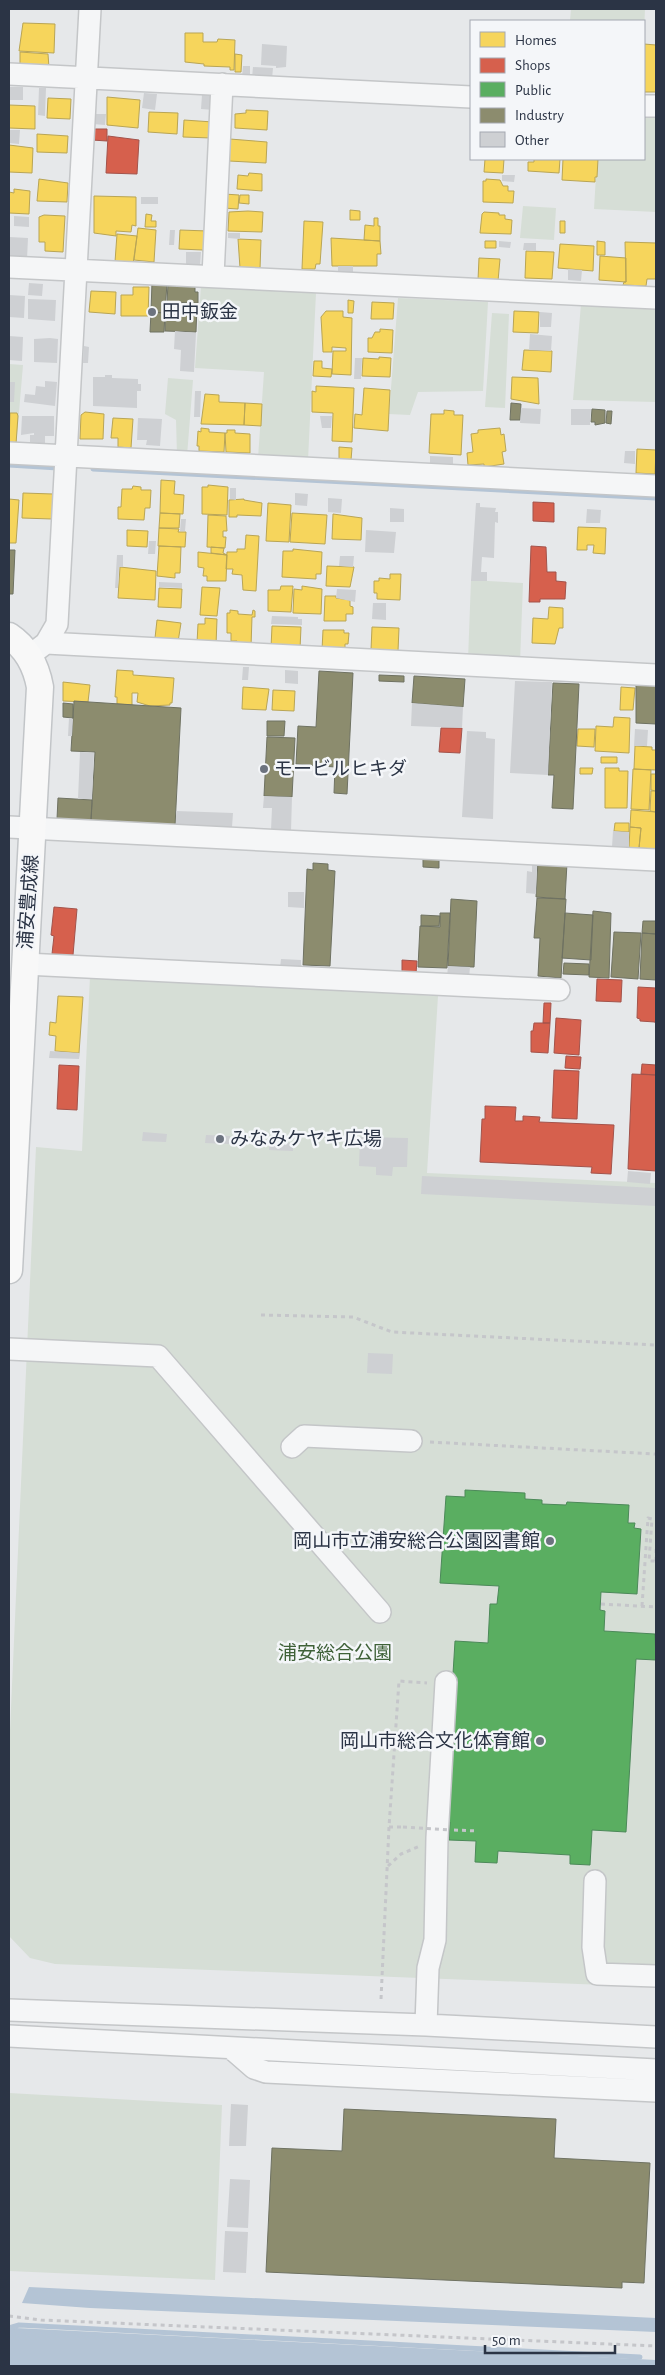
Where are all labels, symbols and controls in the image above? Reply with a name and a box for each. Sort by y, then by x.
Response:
legend [470,20,645,160]
text: Homes [515,33,557,48]
text: Shops [515,58,550,73]
text: Public [515,83,551,98]
text: Industry [515,108,564,123]
text: Other [515,133,549,148]
place label: 田中鈑金 [162,301,238,322]
marker: 田中鈑金 [146,306,158,318]
place label: モービルヒキダ [274,758,407,779]
marker: モービルヒキダ [258,763,270,775]
street label: 浦安豊成線 [14,854,42,950]
place label: みなみケヤキ広場 [230,1128,382,1149]
marker: みなみケヤキ広場 [214,1133,226,1145]
place label: 岡山市立浦安総合公園図書館 [293,1530,540,1551]
marker: 岡山市立浦安総合公園図書館 [544,1535,556,1547]
park label: 浦安総合公園 [278,1642,392,1663]
place label: 岡山市総合文化体育館 [340,1730,530,1751]
marker: 岡山市総合文化体育館 [534,1735,546,1747]
scale bar [485,2322,615,2354]
text: 50 m [492,2333,521,2348]

